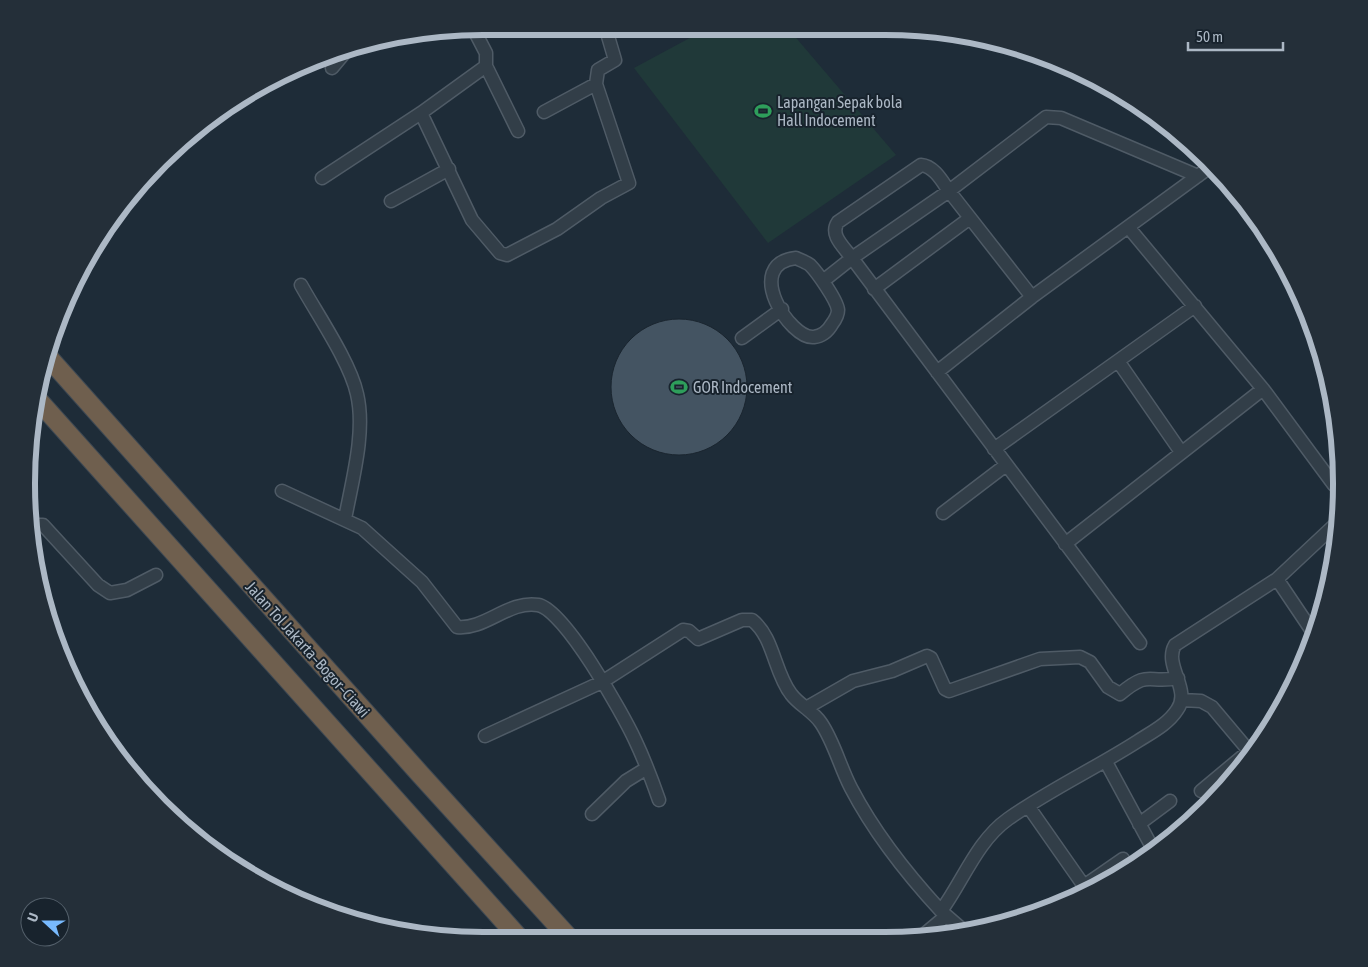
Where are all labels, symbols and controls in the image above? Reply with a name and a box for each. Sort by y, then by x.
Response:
scale bar [1188,20,1283,52]
text: 50 m [1196,28,1223,45]
place label: Lapangan Sepak bola Hall Indocement [777,93,902,129]
sports icon: Lapangan Sepak bola Hall Indocement [753,101,773,121]
sports icon: GOR Indocement [669,377,689,397]
place label: GOR Indocement [693,378,793,396]
street label: Jalan Tol Jakarta–Bogor–Ciawi [242,578,374,721]
north arrow [20,897,70,947]
text: U [24,911,42,924]

